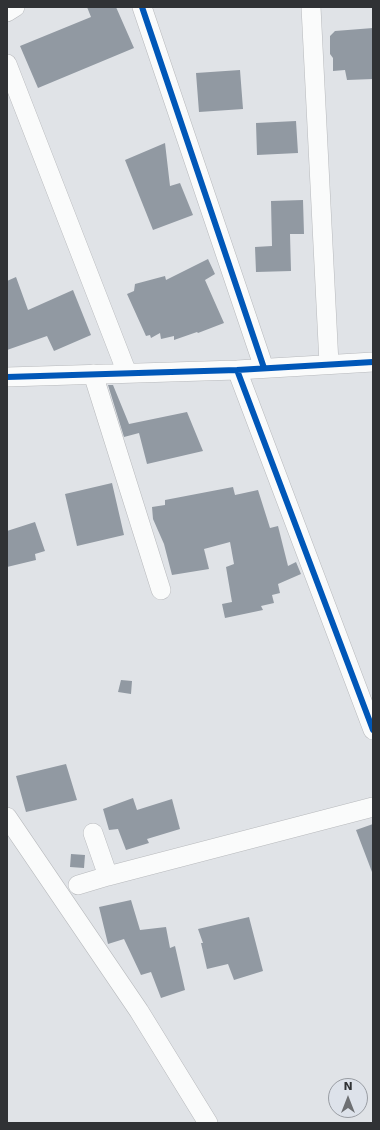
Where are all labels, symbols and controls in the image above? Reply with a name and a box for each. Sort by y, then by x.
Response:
north arrow [328,1078,368,1118]
text: N [343,1080,353,1093]

